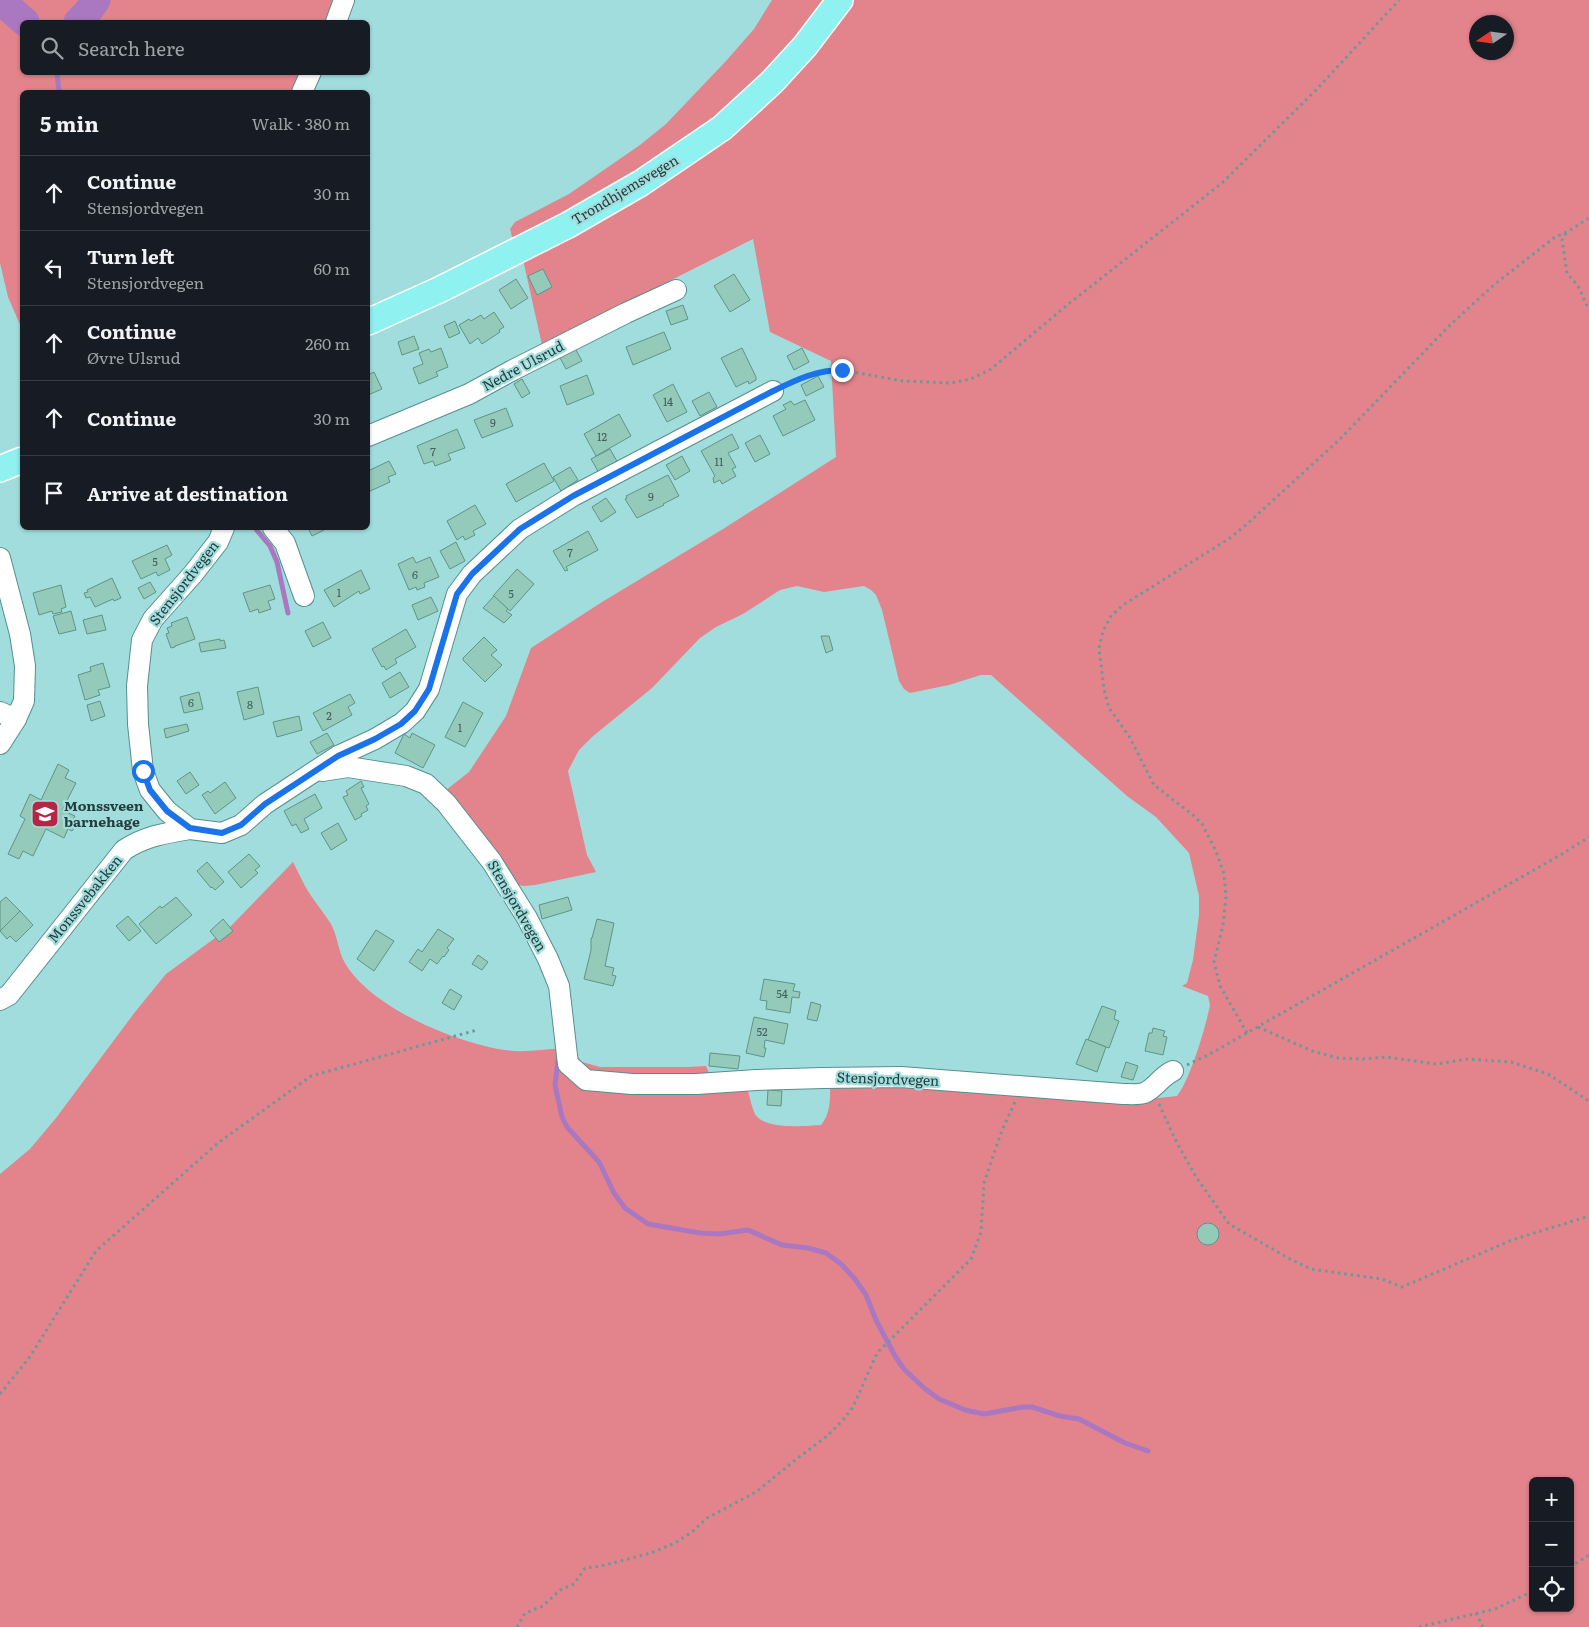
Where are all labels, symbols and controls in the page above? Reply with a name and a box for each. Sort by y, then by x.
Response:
north arrow [1469,15,1514,60]
search box [20,20,370,75]
icon: search [38,34,66,62]
text: Search here [78,34,185,62]
text: 5 min [40,107,99,138]
text: Walk · 380 m [252,111,350,135]
street label: Trondhjemsvegen [567,149,682,229]
text: Continue [87,167,176,195]
icon: ahead [40,179,68,207]
text: 30 m [313,181,350,205]
text: Stensjordvegen [87,195,204,219]
text: Turn left [87,242,174,270]
icon: left [40,254,68,282]
text: 60 m [313,256,350,280]
text: Stensjordvegen [87,270,204,294]
text: Continue [87,317,176,345]
icon: ahead [40,329,68,357]
text: 260 m [305,331,350,355]
street label: Nedre Ulsrud [478,335,567,395]
text: Øvre Ulsrud [87,345,180,369]
route end [831,359,854,382]
house number: 14 [663,393,673,409]
icon: ahead [40,404,68,432]
text: Continue [87,404,176,432]
text: 30 m [313,406,350,430]
house number: 9 [490,414,496,430]
house number: 12 [597,428,607,444]
house number: 7 [430,443,436,459]
house number: 11 [715,453,724,469]
icon: arrive [40,479,68,507]
text: Arrive at destination [87,479,288,507]
house number: 9 [648,488,654,504]
street label: Stensjordvegen [144,536,223,629]
house number: 7 [567,544,573,560]
house number: 5 [152,553,158,569]
house number: 6 [412,566,418,582]
house number: 1 [337,584,342,600]
house number: 5 [508,585,514,601]
house number: 6 [188,694,194,710]
house number: 8 [247,696,253,712]
house number: 2 [326,707,332,723]
house number: 1 [458,719,463,735]
route start [132,760,155,783]
place label: Monssveen barnehage [64,795,144,831]
school or university icon: Monssveen barnehage [30,799,60,829]
street label: Monssvebakken [43,850,126,946]
street label: Stensjordvegen [484,856,552,955]
house number: 54 [776,985,788,1001]
house number: 52 [756,1023,768,1039]
street label: Stensjordvegen [836,1066,940,1090]
map controls [1529,1477,1574,1612]
button: + [1529,1477,1574,1522]
button: − [1529,1522,1574,1567]
button: locate [1529,1567,1574,1612]

